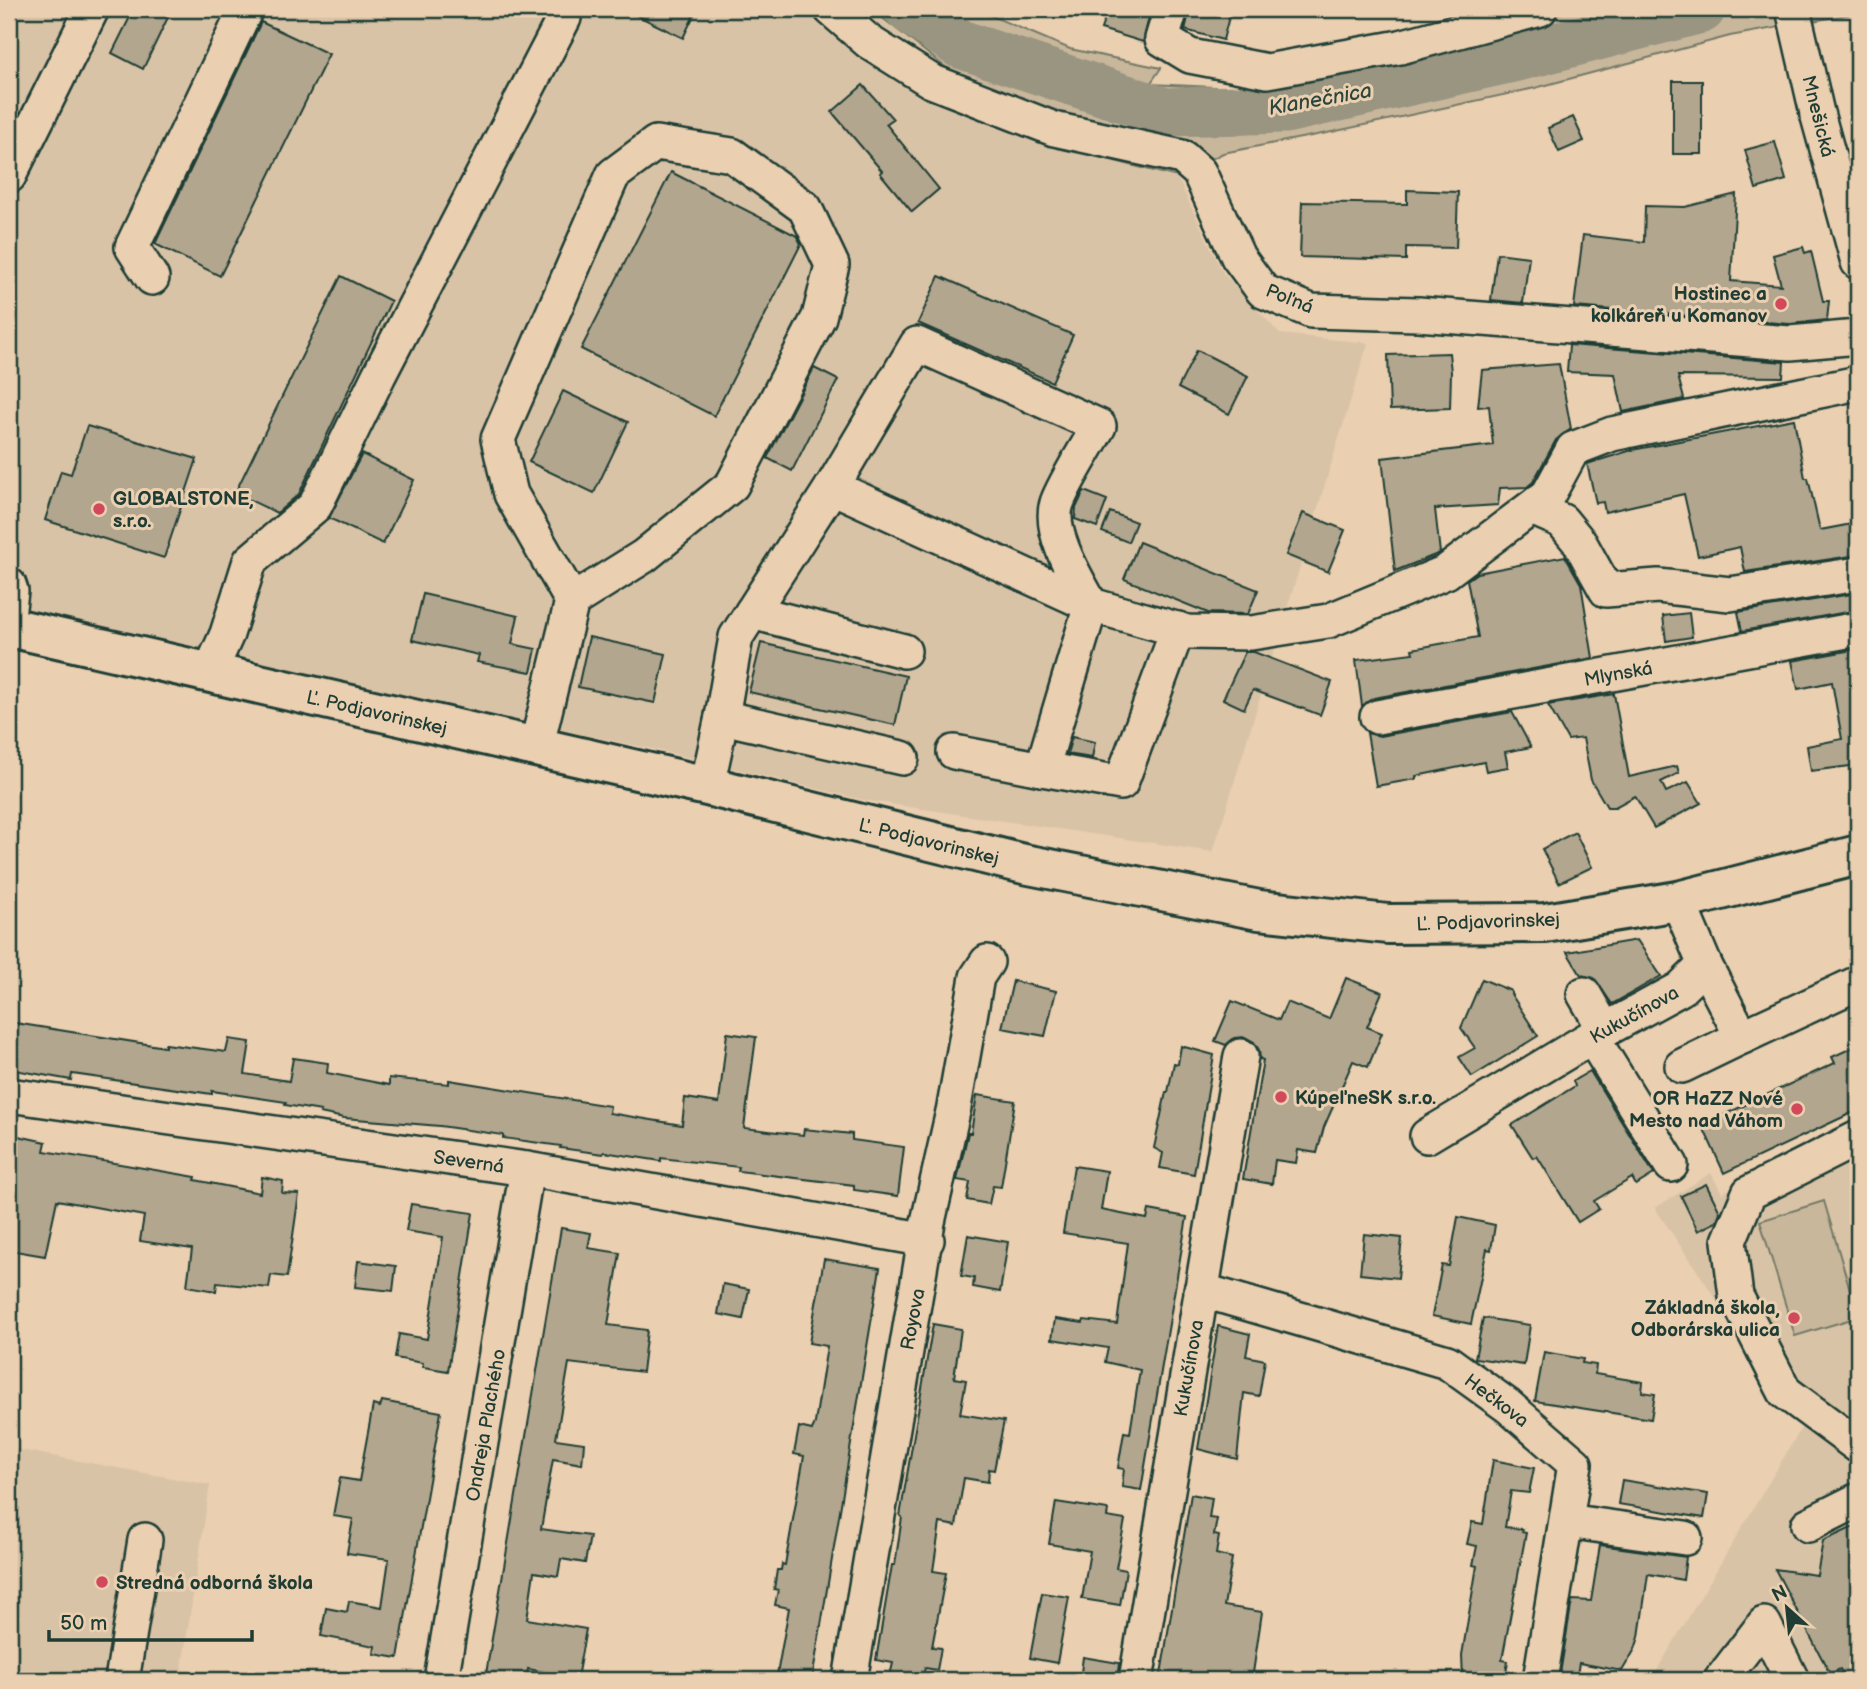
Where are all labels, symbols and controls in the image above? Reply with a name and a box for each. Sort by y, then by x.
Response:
street label: Mnešická [1796,73,1839,160]
water label: Klanečnica [1266,78,1374,121]
street label: Poľná [1262,279,1317,319]
place label: Hostinec a kolkáreň u Komanov [1591,283,1767,328]
marker: Hostinec a kolkáreň u Komanov [1773,296,1789,312]
place label: GLOBALSTONE, s.r.o. [113,488,254,533]
marker: GLOBALSTONE, s.r.o. [91,501,107,517]
street label: Mlynská [1582,657,1654,692]
street label: Ľ. Podjavorinskej [304,686,449,741]
street label: Ľ. Podjavorinskej [856,814,1001,871]
street label: Ľ. Podjavorinskej [1416,908,1560,937]
street label: Kukučínova [1586,981,1683,1049]
place label: KúpeľneSK s.r.o. [1295,1087,1436,1110]
place label: OR HaZZ Nové Mesto nad Váhom [1629,1088,1783,1133]
marker: KúpeľneSK s.r.o. [1273,1089,1289,1105]
marker: OR HaZZ Nové Mesto nad Váhom [1789,1101,1805,1117]
street label: Severná [432,1146,506,1179]
street label: Royova [896,1286,931,1352]
place label: Základná škola, Odborárska ulica [1631,1297,1780,1342]
marker: Základná škola, Odborárska ulica [1786,1310,1802,1326]
street label: Kukučínova [1170,1318,1209,1419]
street label: Ondreja Plachého [462,1347,511,1503]
street label: Hečkova [1459,1370,1533,1433]
place label: Stredná odborná škola [116,1572,313,1595]
marker: Stredná odborná škola [94,1574,110,1590]
north arrow [1752,1574,1822,1644]
text: N [1768,1581,1792,1608]
scale bar [49,1598,252,1642]
text: 50 m [60,1611,107,1636]

